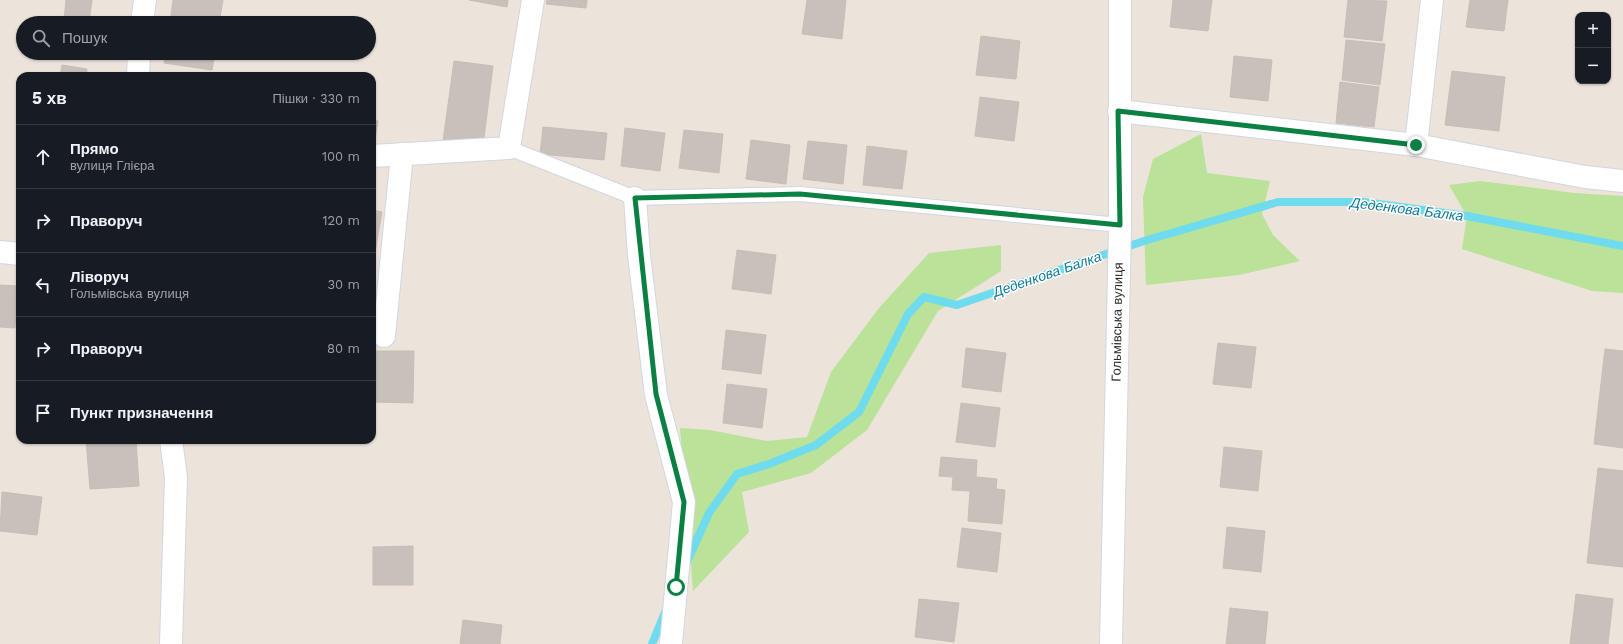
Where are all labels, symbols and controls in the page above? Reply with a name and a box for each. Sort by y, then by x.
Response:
map controls [1575,12,1611,84]
button: + [1575,12,1611,48]
search box [16,16,376,60]
icon: search [30,27,52,49]
text: Пошук [62,29,107,47]
button: − [1575,48,1611,84]
text: 5 хв [32,88,67,108]
text: Пішки · 330 m [273,91,360,106]
route end [1407,136,1425,154]
text: Прямо [70,140,119,158]
icon: ahead [32,146,54,168]
text: 100 m [322,149,360,164]
text: вулиця Глієра [70,158,154,173]
water label: Деденкова Балка [1348,194,1465,224]
icon: right [32,210,54,232]
text: Праворуч [70,212,143,230]
text: 120 m [322,213,360,228]
water label: Деденкова Балка [989,248,1104,301]
street label: Гольмівська вулиця [1108,262,1126,382]
text: Ліворуч [70,268,129,286]
icon: left [32,274,54,296]
text: 30 m [328,277,360,292]
text: Гольмівська вулиця [70,286,189,301]
icon: right [32,338,54,360]
text: Праворуч [70,340,143,358]
text: 80 m [327,341,360,356]
icon: arrive [32,402,54,424]
text: Пункт призначення [70,404,213,422]
route start [667,578,685,596]

